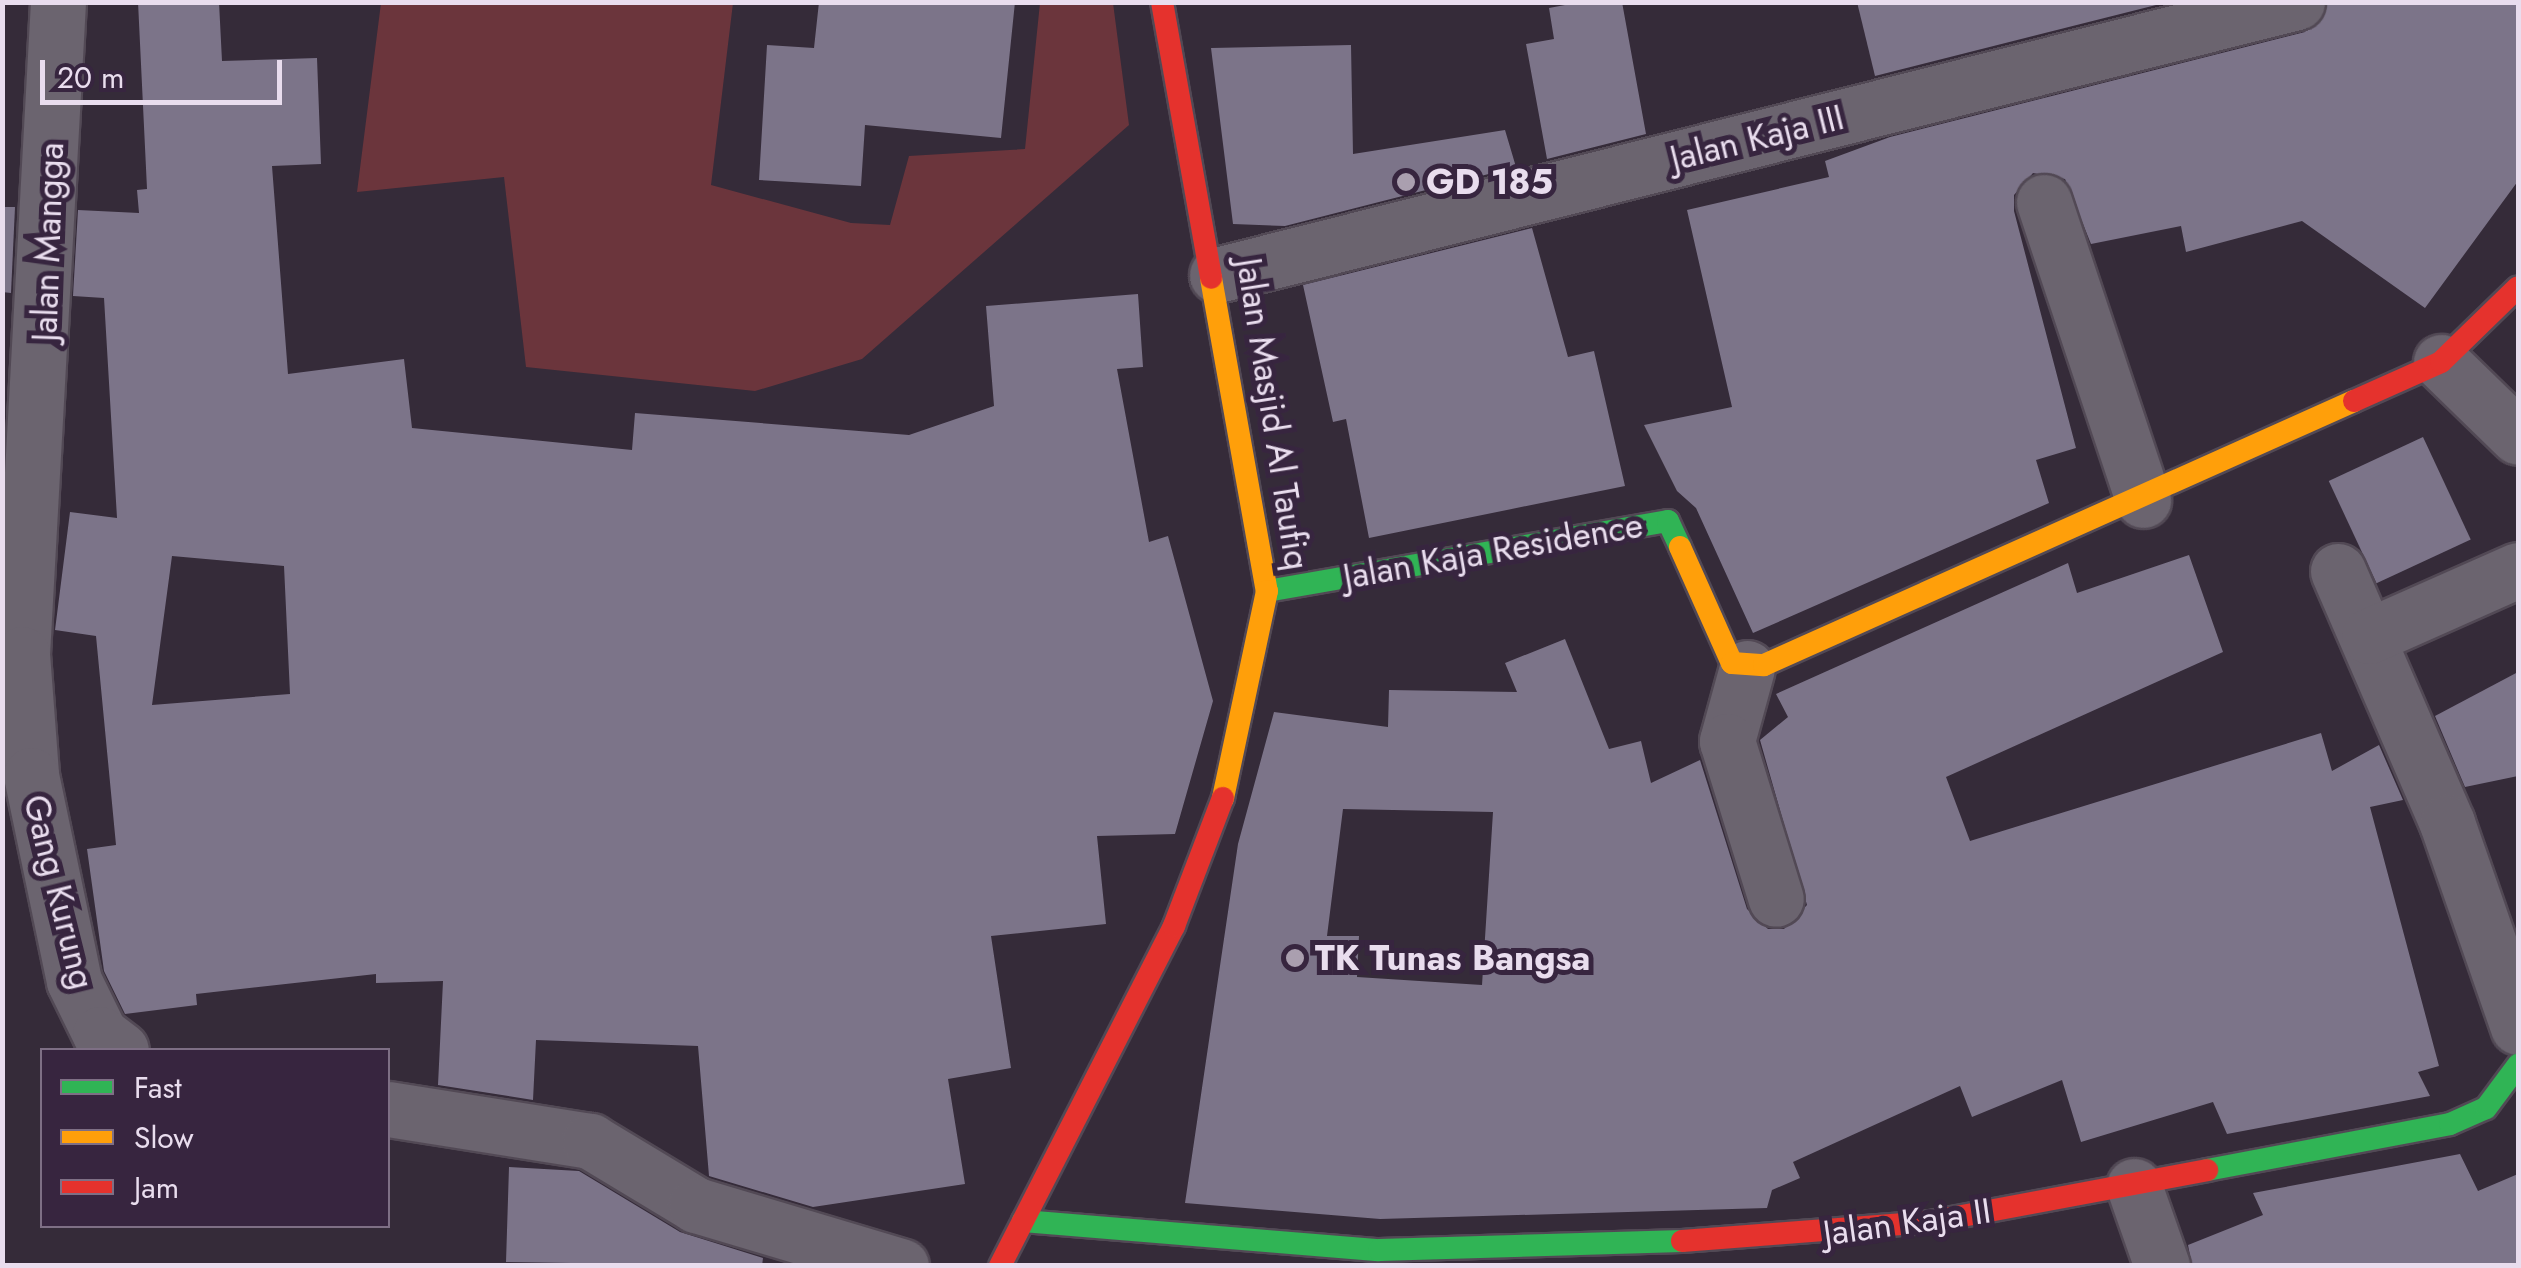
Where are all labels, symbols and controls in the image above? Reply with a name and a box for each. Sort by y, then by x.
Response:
scale bar [45,40,288,102]
text: 20 m [57,56,124,99]
street label: Jalan Kaja III [1666,96,1848,180]
street label: Jalan Mangga [24,142,72,342]
place label: GD 185 [1426,161,1553,203]
marker: GD 185 [1395,171,1417,193]
street label: Jalan Masjid Al Taufiq [1228,255,1318,573]
street label: Jalan Kaja Residence [1340,504,1646,598]
street label: Gang Kurung [15,791,103,993]
place label: TK Tunas Bangsa [1315,937,1590,979]
marker: TK Tunas Bangsa [1284,947,1306,969]
legend [40,1048,390,1228]
text: Fast [134,1066,182,1109]
text: Slow [134,1116,194,1159]
text: Jam [134,1166,179,1209]
street label: Jalan Kaja II [1820,1189,1994,1255]

